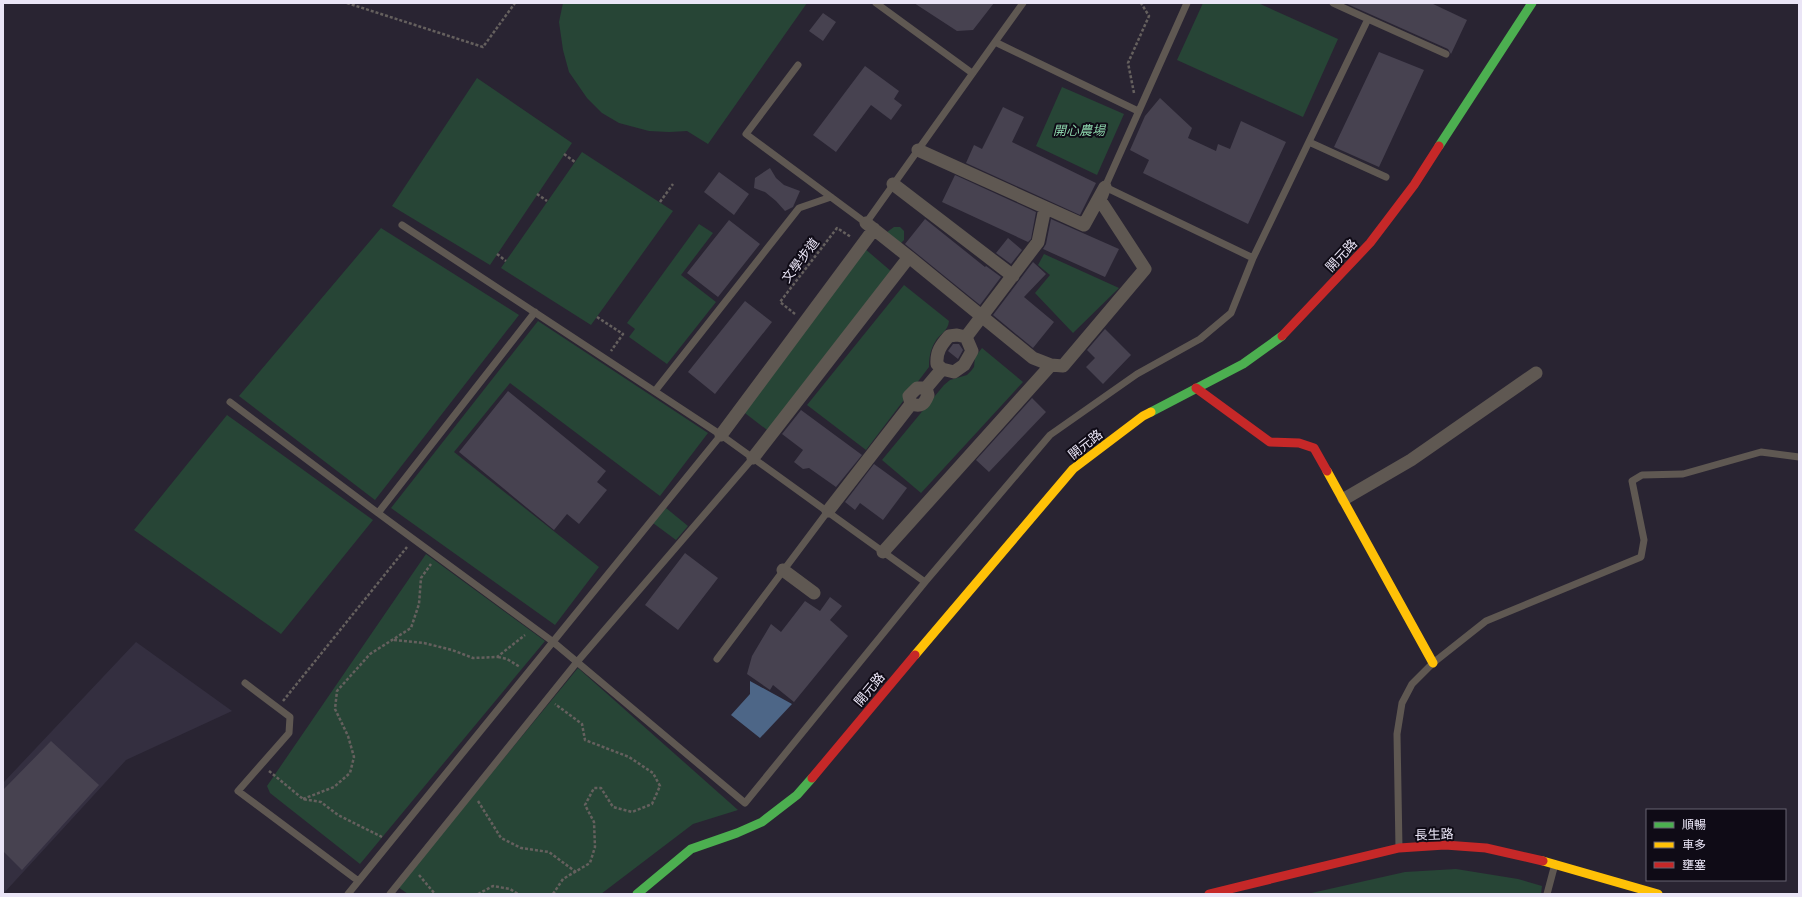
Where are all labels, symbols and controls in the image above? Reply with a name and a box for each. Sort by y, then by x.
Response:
park label: 開心農場 [1053,123,1107,138]
street label: 文學步道 [779,235,822,286]
street label: 開元路 [1323,236,1360,275]
street label: 開元路 [1065,426,1105,462]
street label: 開元路 [851,670,888,709]
legend [1646,809,1786,881]
text: 順暢 [1682,818,1706,832]
street label: 長生路 [1414,826,1454,843]
text: 車多 [1682,838,1706,852]
text: 壅塞 [1682,858,1706,872]

